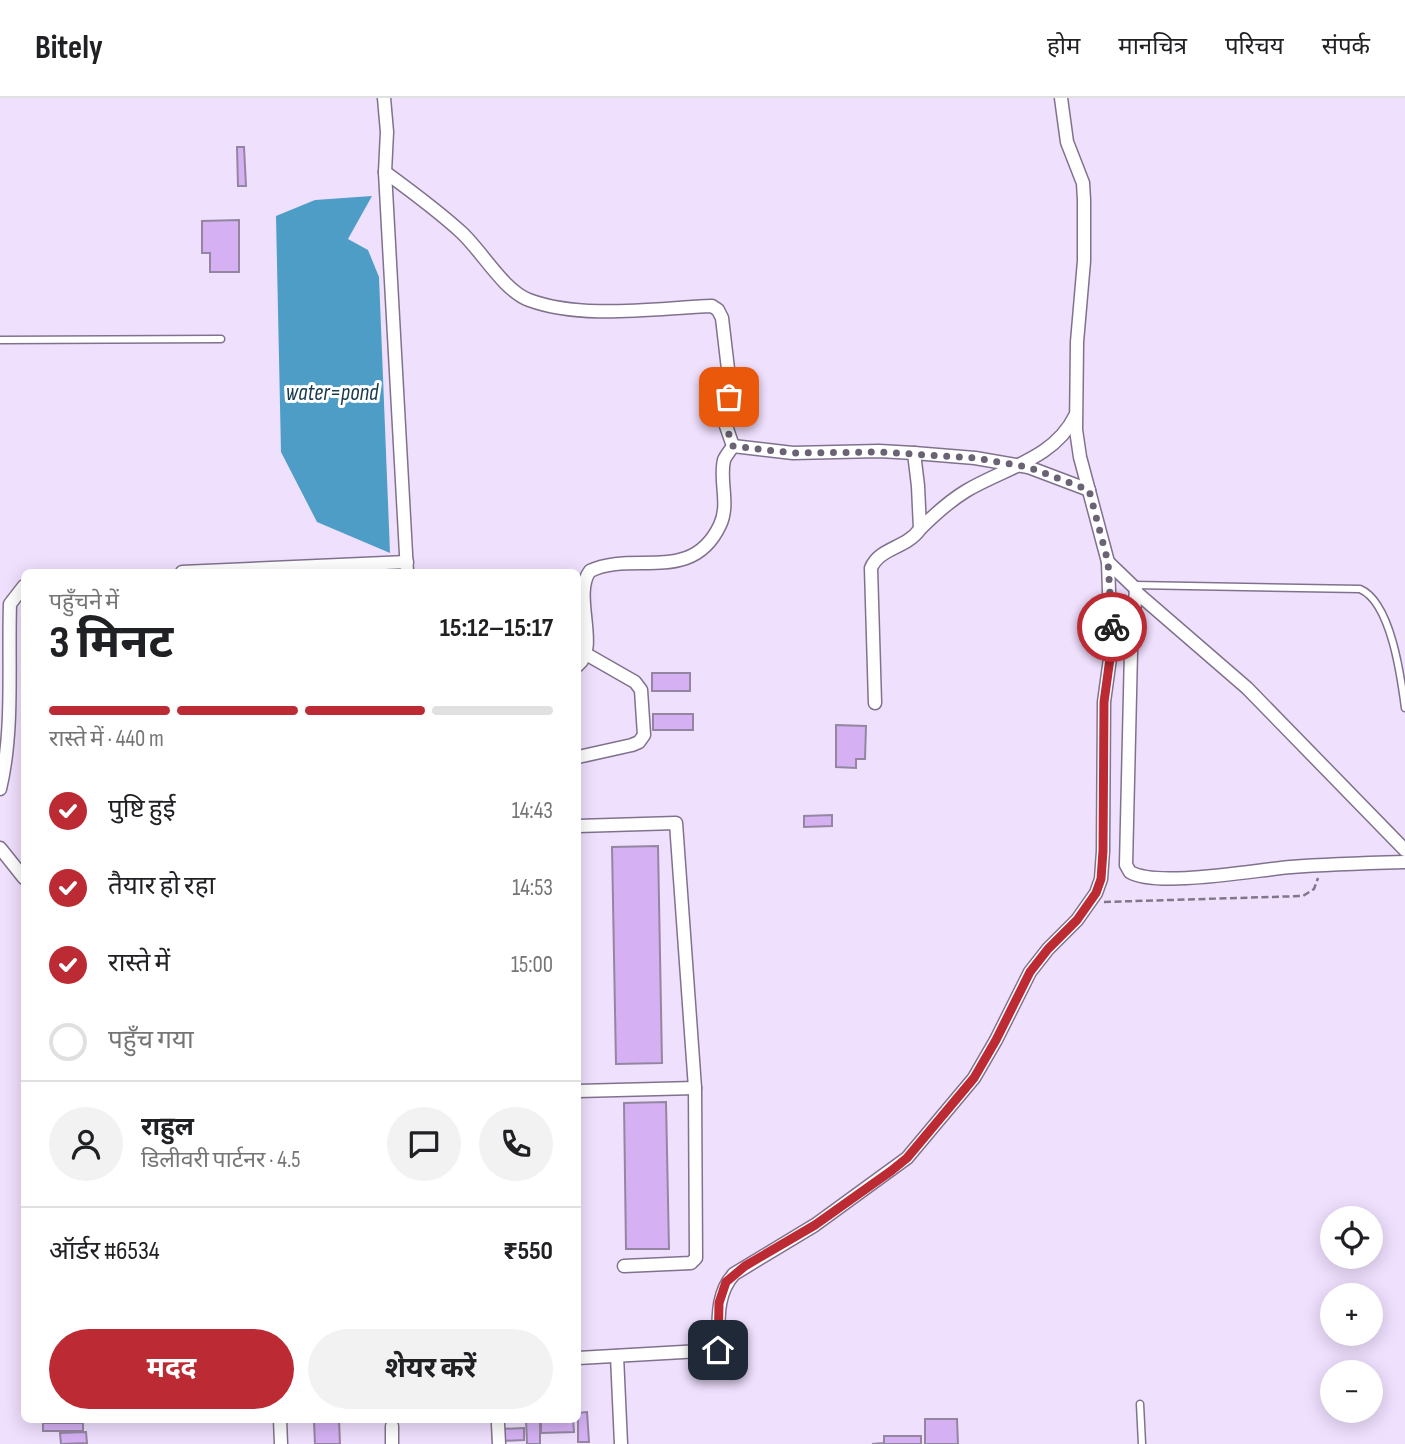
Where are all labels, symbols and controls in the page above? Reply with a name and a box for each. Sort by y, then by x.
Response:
text: Bitely [35,28,103,68]
text: होम [1047,32,1080,61]
text: मानचित्र [1118,32,1187,61]
text: परिचय [1225,32,1284,61]
text: संपर्क [1322,32,1370,61]
pin [699,367,759,427]
icon: bag [710,378,748,416]
water label: water=pond [285,379,379,407]
text: पहुँचने में [49,588,119,616]
courier [1077,592,1147,662]
icon: bike [1093,608,1131,646]
text: 15:12–15:17 [440,613,553,644]
text: 3 मिनट [49,616,173,671]
text: रास्ते में · 440 m [49,725,164,753]
icon: check [49,792,87,830]
text: पुष्टि हुई [108,794,175,825]
text: 14:43 [512,797,553,825]
icon: check [49,869,87,907]
text: तैयार हो रहा [108,871,215,902]
text: 14:53 [512,874,553,902]
icon: check [49,946,87,984]
text: रास्ते में [108,948,170,979]
text: 15:00 [511,951,553,979]
text: पहुँच गया [108,1025,194,1056]
button: person [49,1107,123,1181]
button: chat [387,1107,461,1181]
button: phone [479,1107,553,1181]
text: राहुल [141,1112,194,1143]
text: डिलीवरी पार्टनर · 4.5 [141,1146,300,1174]
map controls [1320,1206,1383,1423]
button: locate [1320,1206,1383,1269]
text: ऑर्डर #6534 [49,1236,160,1267]
text: ₹550 [503,1236,553,1267]
button: + [1320,1283,1383,1346]
pin [688,1320,748,1380]
button: मदद [49,1329,294,1409]
button: शेयर करें [308,1329,553,1409]
icon: home [699,1331,737,1369]
button: − [1320,1360,1383,1423]

